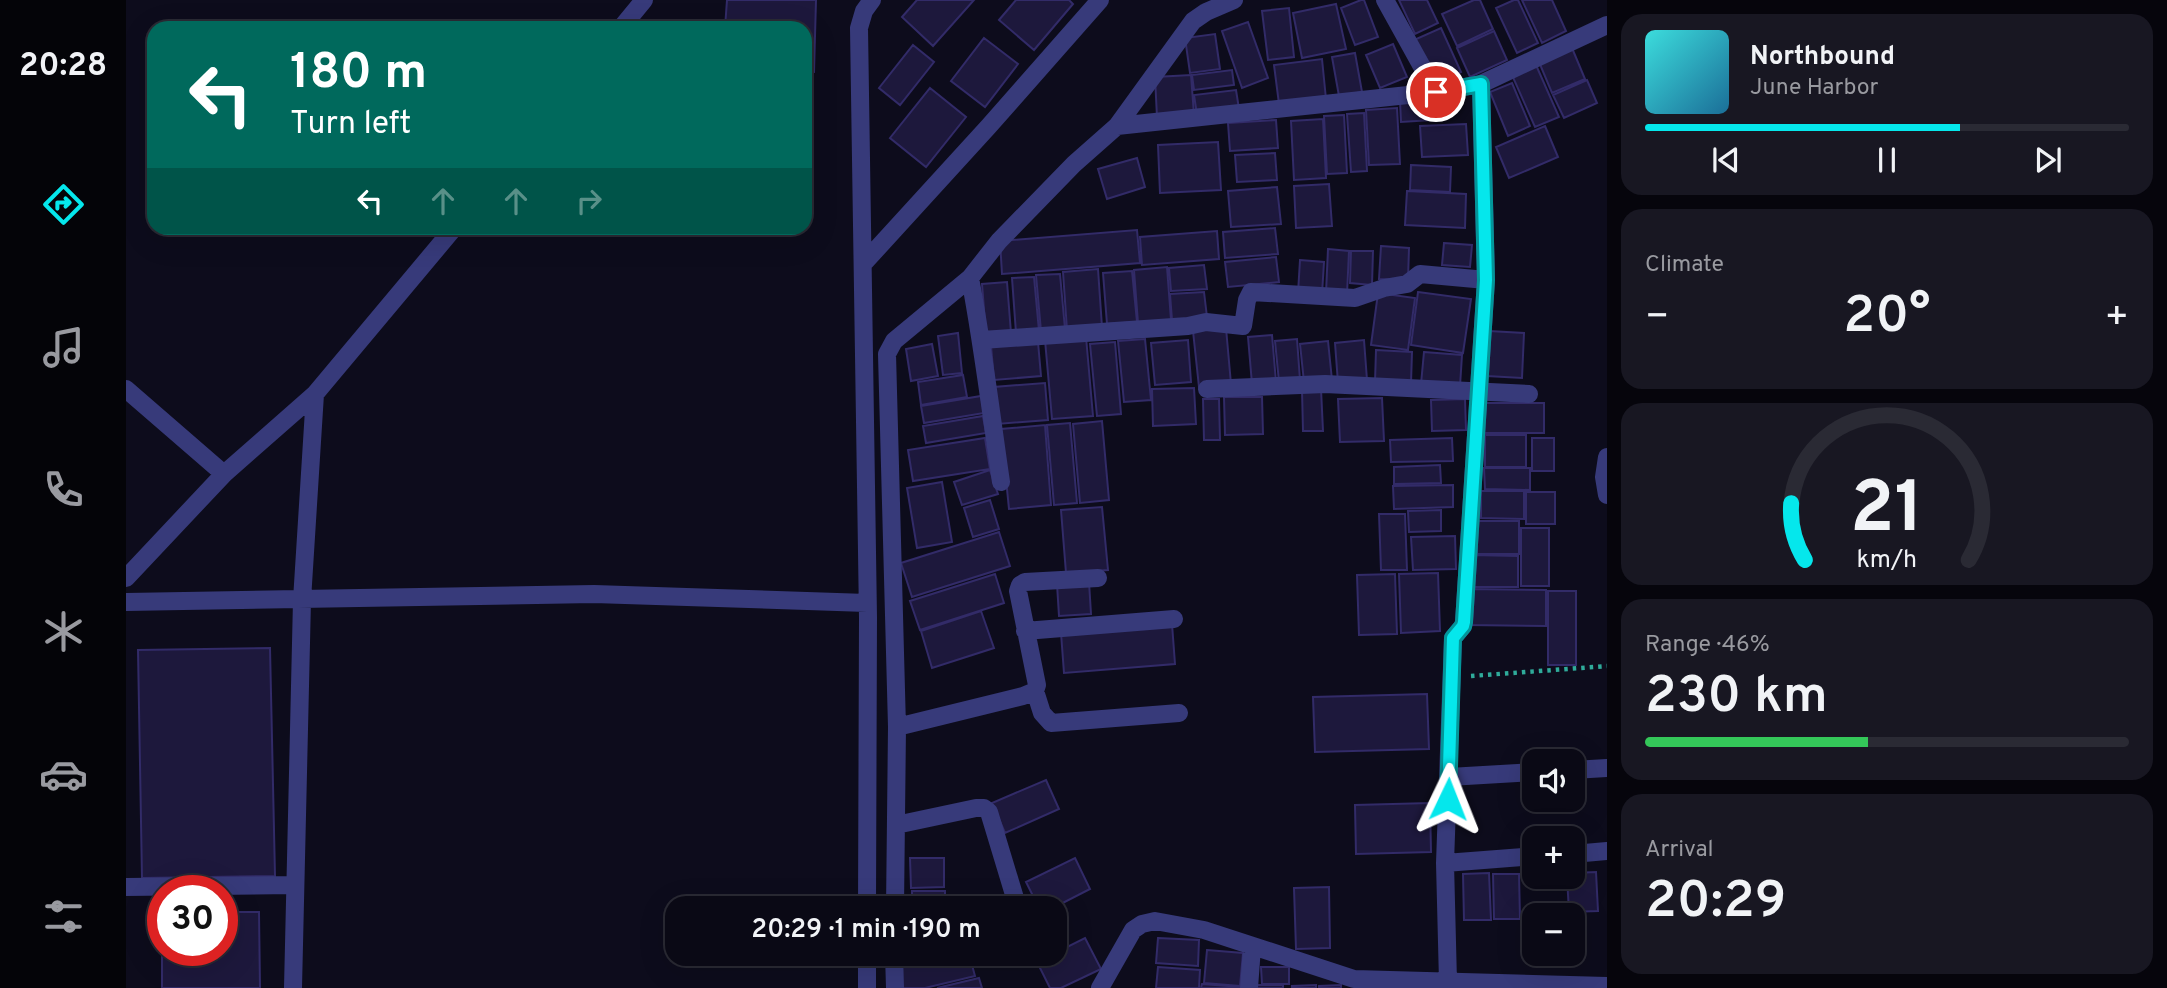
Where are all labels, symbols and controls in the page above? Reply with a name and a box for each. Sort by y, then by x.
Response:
text: Northbound [1750,41,1895,74]
text: 180 m [290,44,427,106]
text: 20:28 [19,47,107,87]
icon: left [175,49,266,140]
pin [1406,62,1466,122]
icon: arrive [1417,73,1455,111]
text: June Harbor [1750,74,1878,103]
text: Turn left [290,105,411,145]
icon: previous [1707,141,1745,179]
icon: pause [1868,141,1906,179]
icon: next [2029,141,2067,179]
icon: directions [39,180,88,229]
icon: left [351,182,389,220]
icon: ahead [424,182,462,220]
icon: ahead [497,182,535,220]
icon: right [570,182,608,220]
text: Climate [1645,251,1724,280]
text: 20° [1843,285,1931,351]
text: − [1645,294,1670,343]
text: + [2104,294,2129,343]
icon: music [39,323,88,372]
icon: phone [39,465,88,514]
text: 21 [1850,466,1924,558]
text: km/h [1857,545,1917,577]
icon: climate [39,607,88,656]
text: Range · 46% [1645,631,1770,660]
text: 230 km [1645,665,1828,731]
map controls [1522,749,1585,966]
button: sound [1522,749,1585,812]
icon: car [39,750,88,799]
position arrow [1411,762,1485,836]
button: + [1522,826,1585,889]
text: Arrival [1645,836,1714,865]
text: 20:29 [1645,870,1787,936]
speed limit sign: 30 [147,875,238,966]
icon: filters [39,892,88,941]
button: − [1522,903,1585,966]
text: 20:29 · 1 min · 190 m [751,914,981,947]

